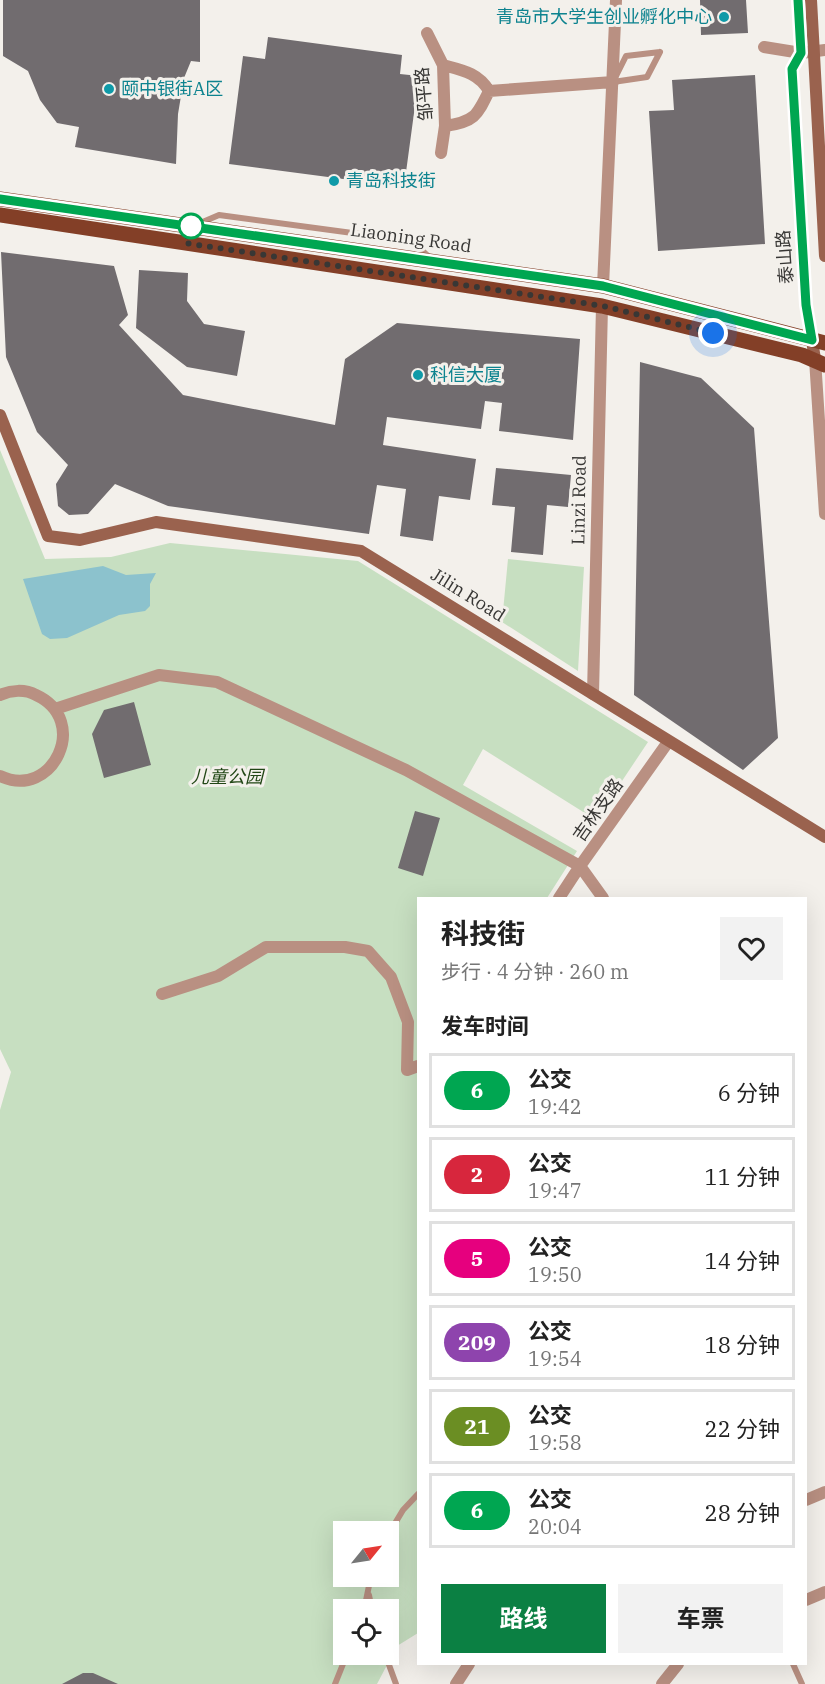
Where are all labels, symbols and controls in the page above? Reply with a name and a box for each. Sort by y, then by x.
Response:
place label: 青岛市大学生创业孵化中心 [496,5,712,28]
marker: 青岛市大学生创业孵化中心 [717,10,731,24]
street label: 邹平路 [410,66,437,122]
place label: 颐中银街A区 [121,77,223,100]
marker: 颐中银街A区 [102,82,116,96]
place label: 青岛科技街 [346,169,436,192]
marker: 青岛科技街 [327,174,341,188]
unlabelled marker [178,213,204,239]
street label: Liaoning Road [349,218,473,257]
street label: 泰山路 [771,229,798,285]
your location [698,318,728,348]
place label: 科信大厦 [430,363,502,386]
marker: 科信大厦 [411,368,425,382]
street label: Linzi Road [566,455,591,545]
street label: Jilin Road [427,563,510,627]
park label: 儿童公园 [191,765,266,788]
street label: 吉林支路 [568,774,628,846]
text: 科技街 [441,915,525,952]
button: heart [720,917,783,980]
text: 步行 · 4 分钟 · 260 m [441,958,629,985]
text: 发车时间 [441,1011,529,1040]
text: 公交 [528,1064,572,1093]
text: 6 [471,1076,483,1104]
text: 6 分钟 [718,1078,780,1107]
text: 19:42 [528,1093,582,1120]
text: 公交 [528,1148,572,1177]
text: 2 [471,1160,483,1188]
text: 11 分钟 [704,1162,780,1191]
text: 19:47 [528,1177,582,1204]
text: 公交 [528,1232,572,1261]
text: 5 [471,1244,483,1272]
text: 14 分钟 [704,1246,780,1275]
text: 19:50 [528,1261,582,1288]
text: 公交 [528,1316,572,1345]
text: 209 [458,1328,496,1356]
text: 18 分钟 [704,1330,780,1359]
text: 19:54 [528,1345,582,1372]
text: 公交 [528,1400,572,1429]
text: 21 [464,1412,490,1440]
text: 22 分钟 [704,1414,780,1443]
text: 19:58 [528,1429,582,1456]
text: 公交 [528,1484,572,1513]
text: 6 [471,1496,483,1524]
text: 28 分钟 [704,1498,780,1527]
text: 20:04 [528,1513,582,1540]
north arrow [333,1521,399,1587]
map controls [333,1521,399,1665]
button: 路线 [441,1584,606,1653]
button: 车票 [618,1584,783,1653]
button: locate [333,1599,399,1665]

